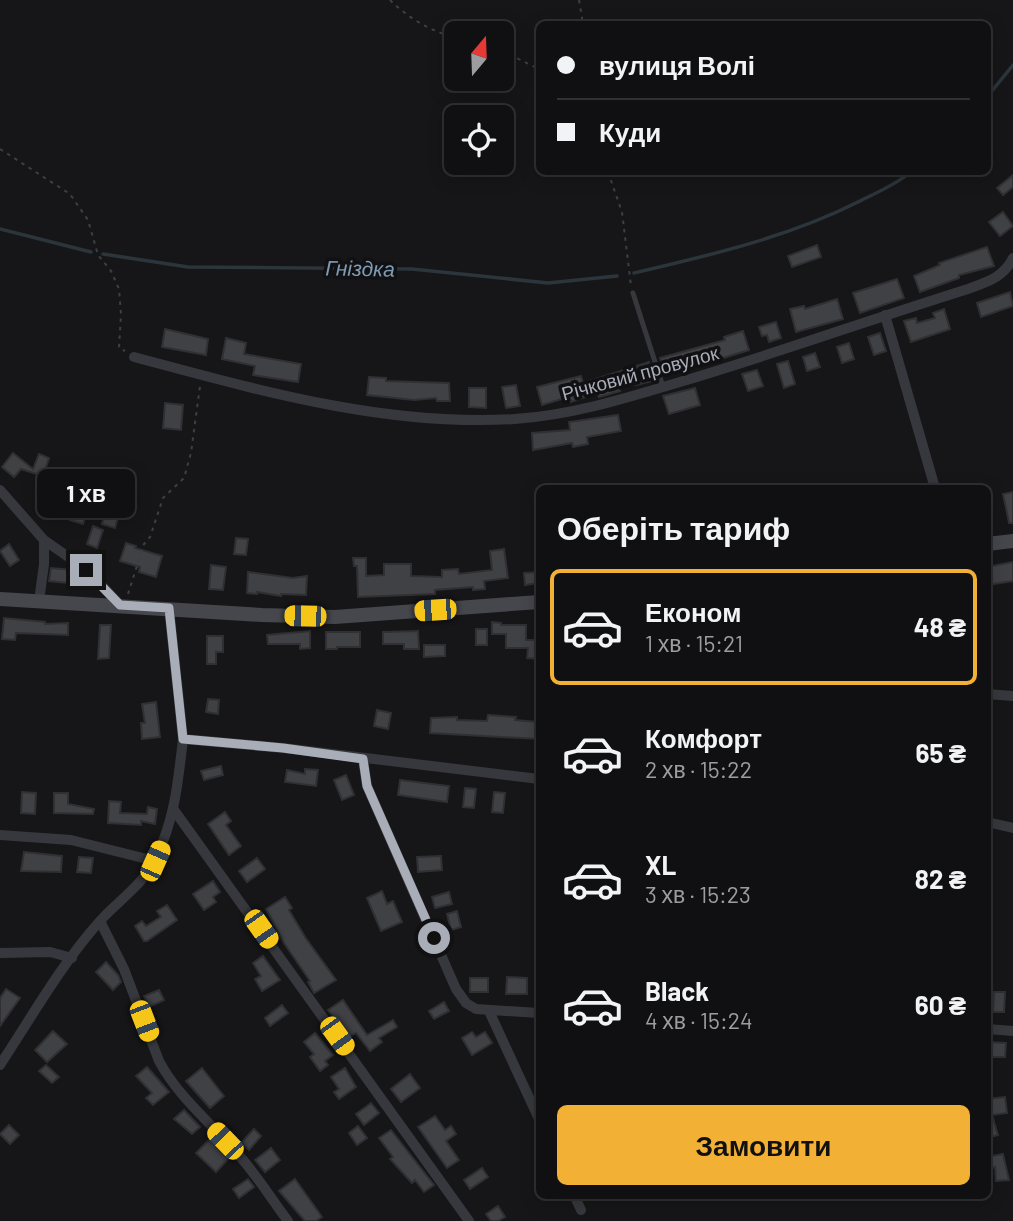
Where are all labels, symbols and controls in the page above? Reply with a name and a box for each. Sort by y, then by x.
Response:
north arrow [444,21,514,91]
map controls [444,21,514,175]
text: вулиця Волі [599,49,755,80]
button: locate [444,105,514,175]
text: Куди [599,116,661,147]
water label: Гніздка [325,254,395,281]
street label: Річковий провулок [559,340,721,405]
callout: 1 хв [37,468,135,518]
text: 1 хв [66,479,106,507]
text: Оберіть тариф [557,508,790,546]
route end [70,554,102,586]
icon: car [561,596,624,659]
text: Економ [645,596,741,627]
car [414,598,457,622]
car [284,605,327,627]
text: 48 ₴ [914,611,966,642]
text: 1 хв · 15:21 [645,629,743,657]
icon: car [561,722,624,785]
text: Комфорт [645,722,762,753]
text: 65 ₴ [915,737,966,768]
text: 2 хв · 15:22 [645,755,752,783]
car [137,838,174,884]
icon: car [561,848,624,911]
text: XL [645,849,676,880]
text: 82 ₴ [915,863,966,894]
text: 3 хв · 15:23 [645,880,751,908]
car [241,906,282,952]
route start [418,922,450,954]
icon: car [561,974,624,1037]
text: Black [645,975,709,1006]
text: 60 ₴ [915,989,966,1020]
car [127,998,162,1044]
text: 4 хв · 15:24 [645,1006,753,1034]
car [317,1013,358,1059]
button: Замовити [557,1105,970,1185]
car [203,1119,248,1163]

